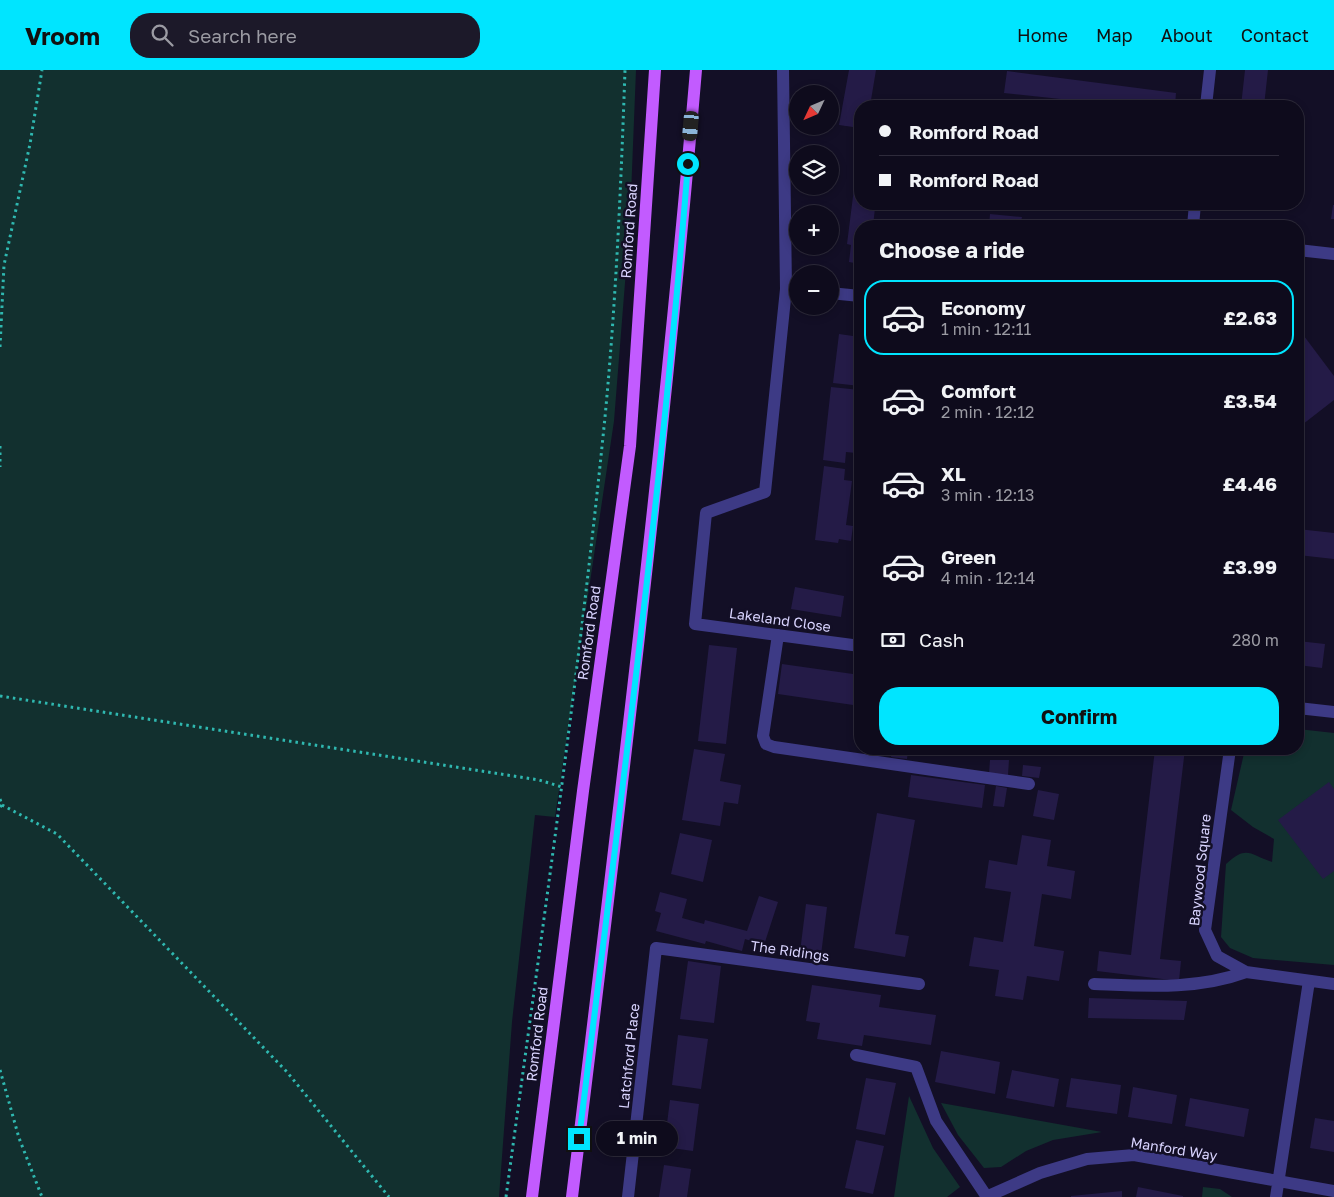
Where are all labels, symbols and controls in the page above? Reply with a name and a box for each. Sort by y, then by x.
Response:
search box [130,13,480,58]
text: Vroom [25,21,100,50]
icon: search [148,21,176,49]
text: Search here [188,24,297,47]
text: Home [1017,24,1068,46]
text: Map [1096,24,1133,46]
text: About [1161,24,1213,46]
text: Contact [1241,24,1309,46]
north arrow [789,85,839,135]
map controls [789,85,839,315]
car [682,110,699,142]
text: Romford Road [909,120,1039,143]
button: layers [789,145,839,195]
route start [677,153,699,175]
text: Romford Road [909,168,1039,191]
street label: Romford Road [617,183,640,279]
button: + [789,205,839,255]
text: Choose a ride [879,236,1025,263]
button: − [789,265,839,315]
icon: car [881,295,926,340]
text: Economy [941,296,1026,319]
text: £2.63 [1223,306,1277,329]
text: 1 min · 12:11 [941,319,1031,339]
icon: car [881,378,926,423]
text: Comfort [941,379,1016,402]
text: £3.54 [1223,389,1277,412]
text: 2 min · 12:12 [941,402,1034,422]
icon: car [881,461,926,506]
text: XL [941,462,966,485]
text: £4.46 [1223,472,1277,495]
text: 3 min · 12:13 [941,485,1034,505]
icon: car [881,544,926,589]
text: Green [941,545,996,568]
text: £3.99 [1223,555,1277,578]
text: 4 min · 12:14 [941,568,1035,588]
street label: Romford Road [573,585,604,681]
street label: Lakeland Close [728,604,832,635]
icon: cash [879,626,907,654]
text: Cash [919,628,964,651]
text: 280 m [1232,630,1279,650]
button: Confirm [879,687,1279,745]
street label: Baywood Square [1185,813,1214,927]
street label: The Ridings [750,937,830,964]
street label: Romford Road [522,986,551,1082]
street label: Latchford Place [615,1002,642,1109]
callout: 1 min [596,1122,679,1156]
route end [568,1128,590,1150]
text: 1 min [617,1128,657,1148]
street label: Manford Way [1129,1133,1219,1164]

